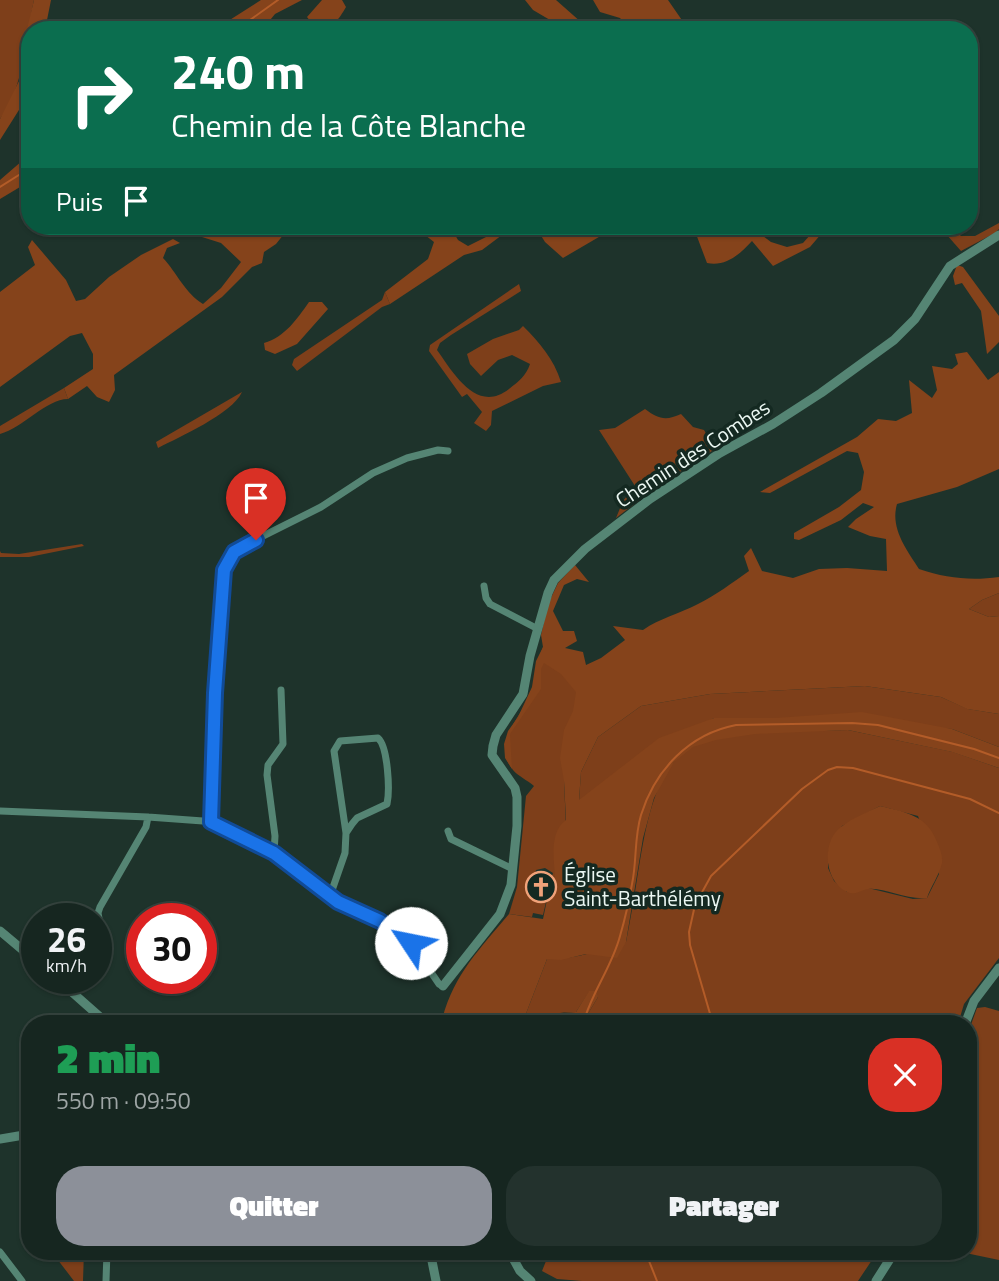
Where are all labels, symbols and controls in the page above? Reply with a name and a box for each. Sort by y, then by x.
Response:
text: 240 m [171,33,305,108]
icon: right [56,49,147,140]
text: Chemin de la Côte Blanche [171,101,526,149]
text: Puis [56,182,103,221]
icon: arrive [117,182,155,220]
street label: Chemin des Combes [609,391,776,515]
pin [226,468,286,540]
icon: arrive [237,479,275,517]
place label: Église Saint-Barthélémy [564,858,721,914]
church icon: Église Saint-Barthélémy [524,870,558,904]
speed limit sign: 30 [126,903,217,994]
position arrow [374,906,448,980]
text: 26 [47,912,86,966]
text: km/h [46,952,87,979]
text: 2 min [56,1025,160,1089]
button: close [868,1038,942,1112]
text: 550 m · 09:50 [56,1083,191,1118]
button: Quitter [56,1166,492,1246]
button: Partager [506,1166,942,1246]

